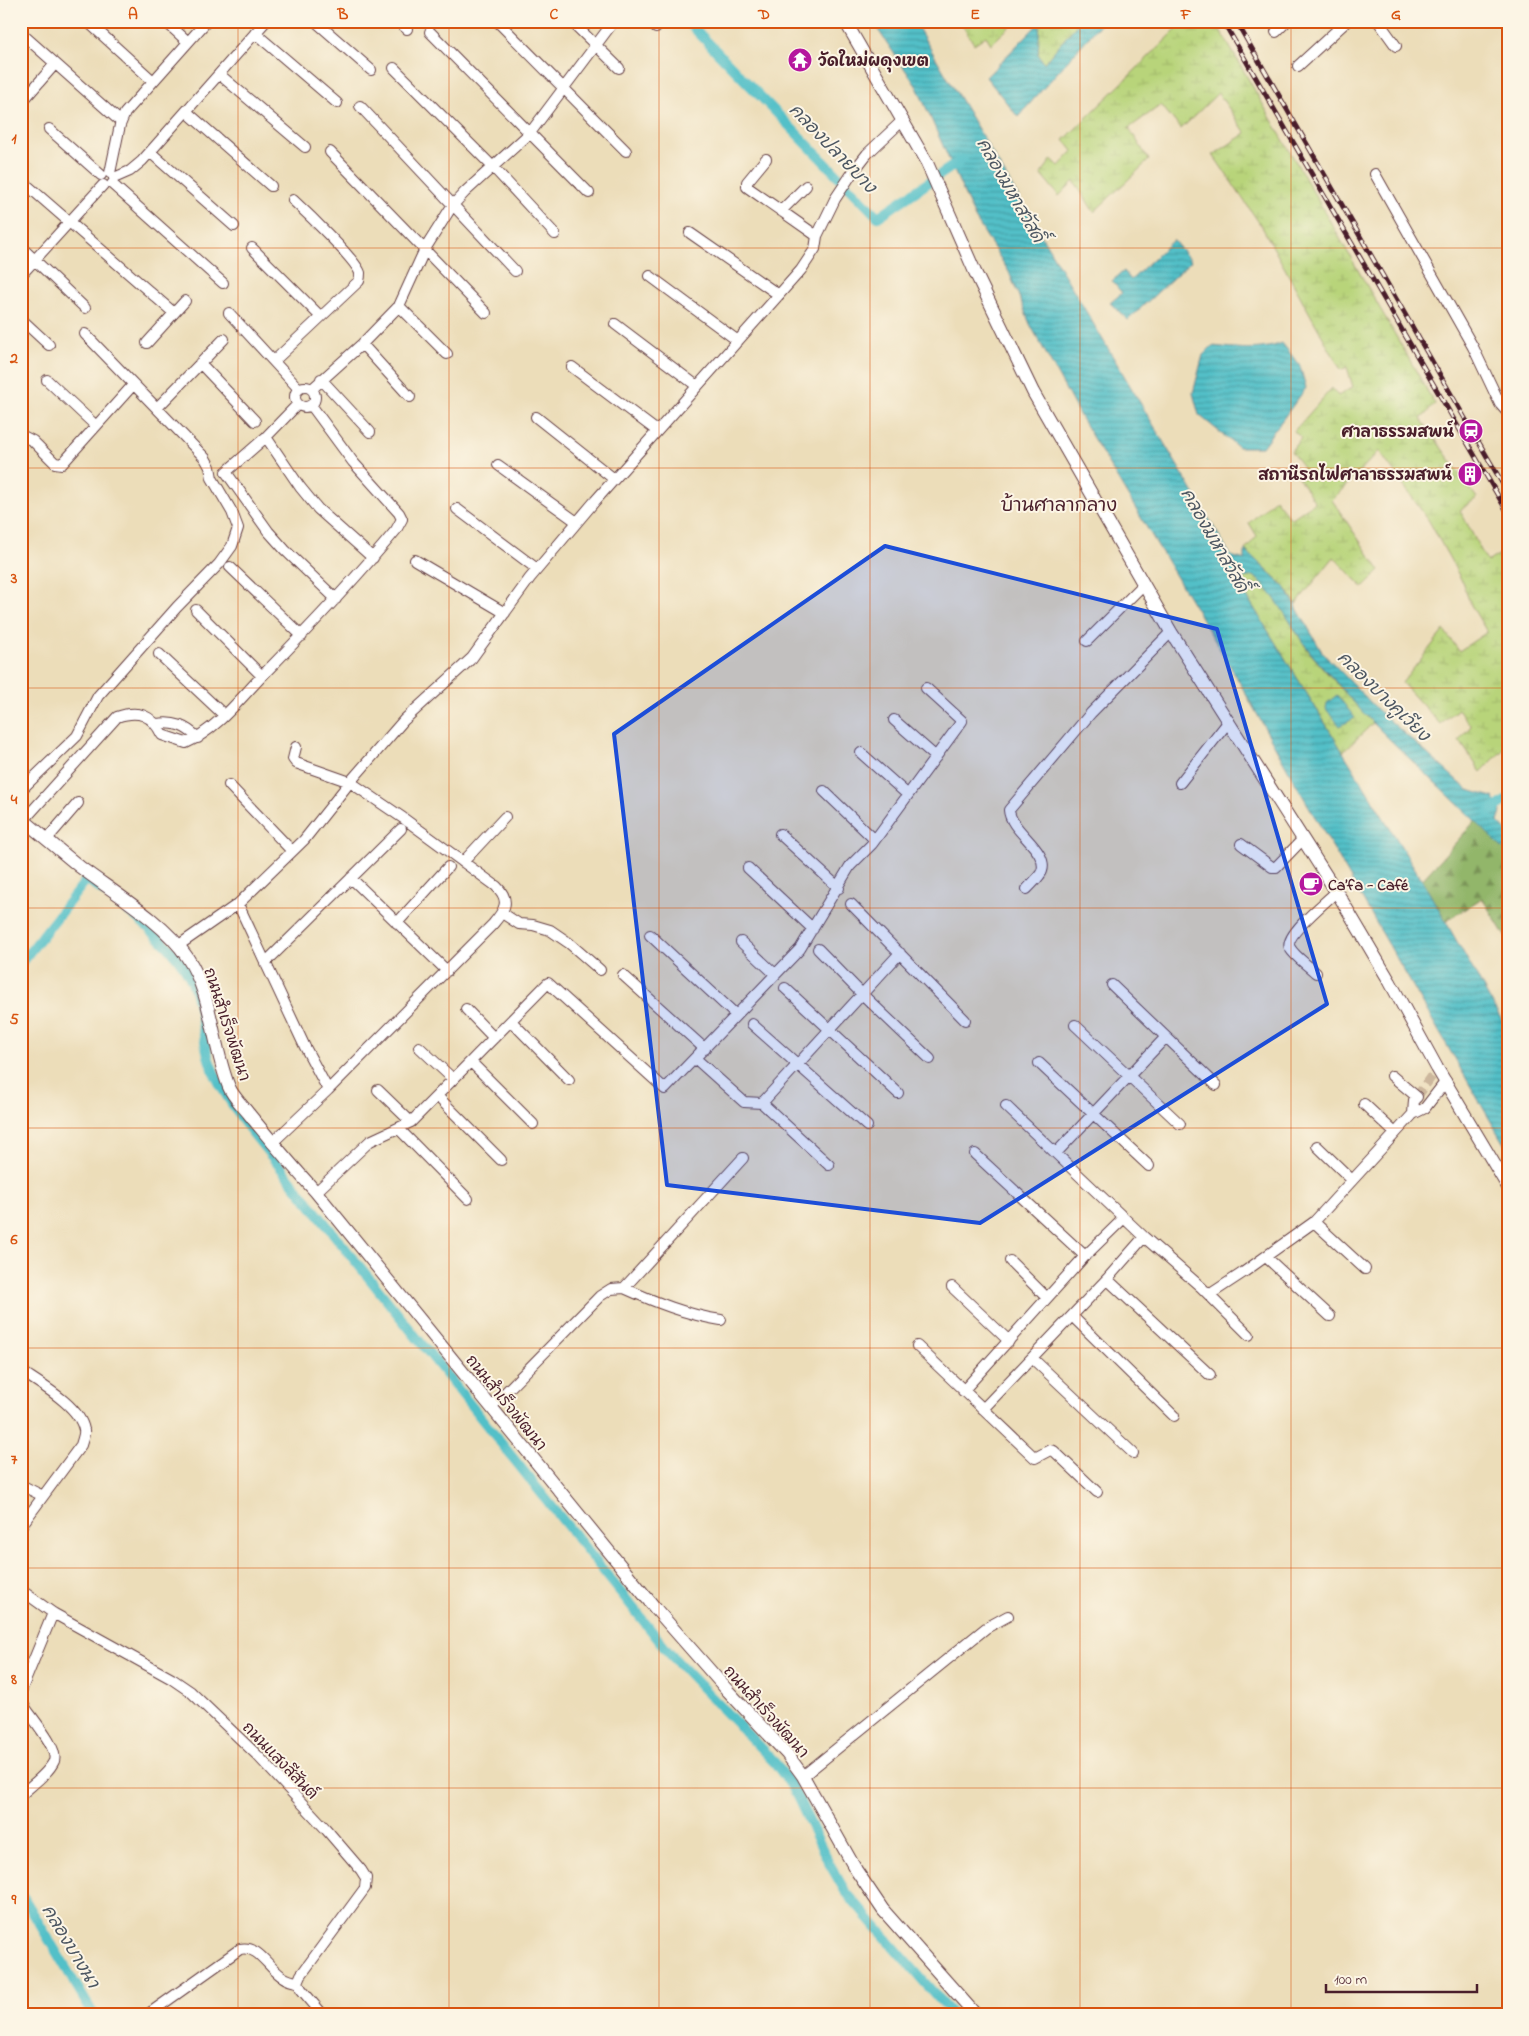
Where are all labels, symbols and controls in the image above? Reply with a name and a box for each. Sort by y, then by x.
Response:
text: A [128,3,138,27]
text: B [337,3,349,27]
text: C [550,3,559,27]
text: D [757,3,770,27]
text: E [970,3,980,27]
text: F [1180,3,1192,27]
text: G [1391,3,1401,27]
temple icon: วัดใหม่ผดุงเขต [787,47,813,73]
place label: วัดใหม่ผดุงเขต [818,49,929,74]
water label: คลองปลายบาง [782,99,882,201]
text: 1 [11,127,17,151]
water label: คลองมหาสวัสดิ์ [969,131,1057,253]
text: 2 [9,347,18,371]
station icon: ศาลาธรรมสพน์ [1458,418,1484,444]
place label: ศาลาธรรมสพน์ [1341,420,1454,445]
building icon: สถานีรถไฟศาลาธรรมสพน์ [1457,461,1483,487]
place label: สถานีรถไฟศาลาธรรมสพน์ [1258,463,1452,488]
water label: คลองมหาสวัสดิ์ [1173,481,1261,603]
district label: บ้านศาลากลาง [1001,493,1117,520]
text: 3 [10,567,18,591]
water label: คลองบางคูเวียง [1330,646,1436,750]
text: 4 [10,788,18,812]
cafe icon: Ca’fa - Café [1298,871,1324,897]
place label: Ca’fa - Café [1328,874,1409,898]
street label: ถนนสำเร็จพัฒนา [196,964,257,1084]
text: 5 [9,1008,19,1032]
text: 6 [9,1228,18,1252]
street label: ถนนสำเร็จพัฒนา [459,1349,553,1457]
text: 7 [11,1448,18,1472]
street label: ถนนสำเร็จพัฒนา [717,1660,815,1764]
text: 8 [10,1668,17,1692]
street label: ถนนแสงสีสันต์ [236,1716,324,1806]
text: 9 [11,1888,17,1912]
water label: คลองบางนา [34,1900,105,1995]
scale bar [1326,1961,1478,1993]
text: 100 m [1334,1969,1367,1991]

